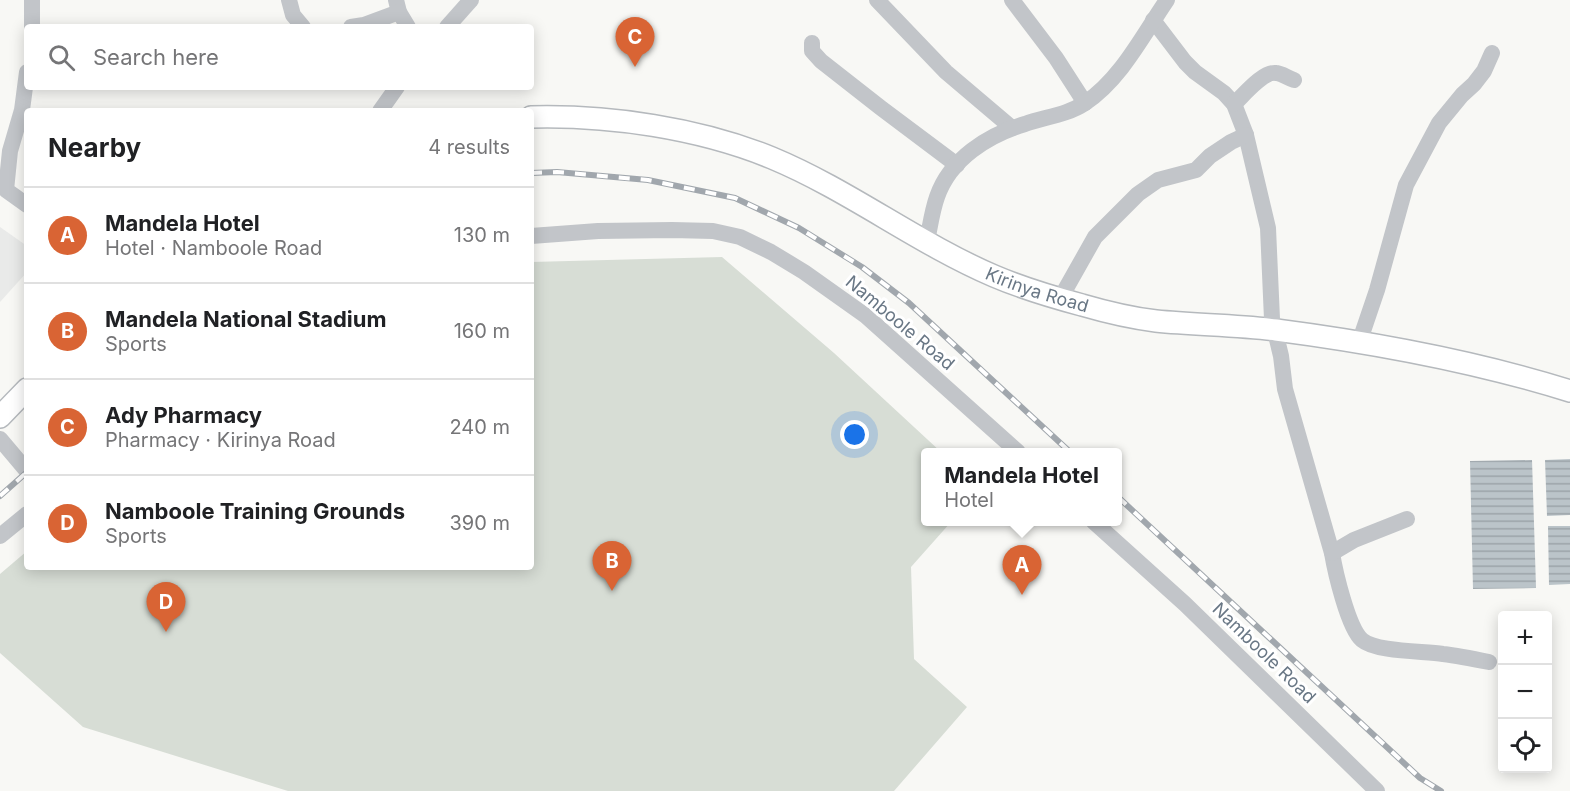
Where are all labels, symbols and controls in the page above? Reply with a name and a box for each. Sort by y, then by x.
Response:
pin: C [616,17,654,67]
search box [24,24,534,90]
icon: search [45,41,78,74]
text: Search here [93,44,219,70]
text: Nearby [48,132,141,163]
text: 4 results [428,135,510,159]
text: Mandela Hotel [105,210,260,236]
text: A [60,223,75,247]
text: 130 m [454,223,510,247]
text: Hotel · Namboole Road [105,236,322,260]
street label: Kirinya Road [982,263,1091,316]
street label: Namboole Road [842,271,959,374]
text: Mandela National Stadium [105,306,387,332]
text: B [61,319,74,343]
text: 160 m [454,319,510,343]
text: Sports [105,332,167,356]
text: Ady Pharmacy [105,402,262,428]
text: C [60,415,75,439]
text: 240 m [449,415,510,439]
your location [840,420,869,449]
text: Pharmacy · Kirinya Road [105,428,336,452]
popup [921,448,1122,526]
text: Mandela Hotel [944,462,1099,488]
text: Hotel [944,488,994,512]
text: Namboole Training Grounds [105,498,405,524]
text: D [60,511,75,535]
text: 390 m [449,511,510,535]
text: Sports [105,524,167,548]
pin: B [592,542,632,591]
pin: A [1002,546,1042,595]
pin: D [146,582,186,632]
street label: Namboole Road [1208,598,1320,707]
map controls [1498,611,1552,773]
button: + [1498,611,1552,665]
button: − [1498,665,1552,719]
button: locate [1498,719,1552,773]

